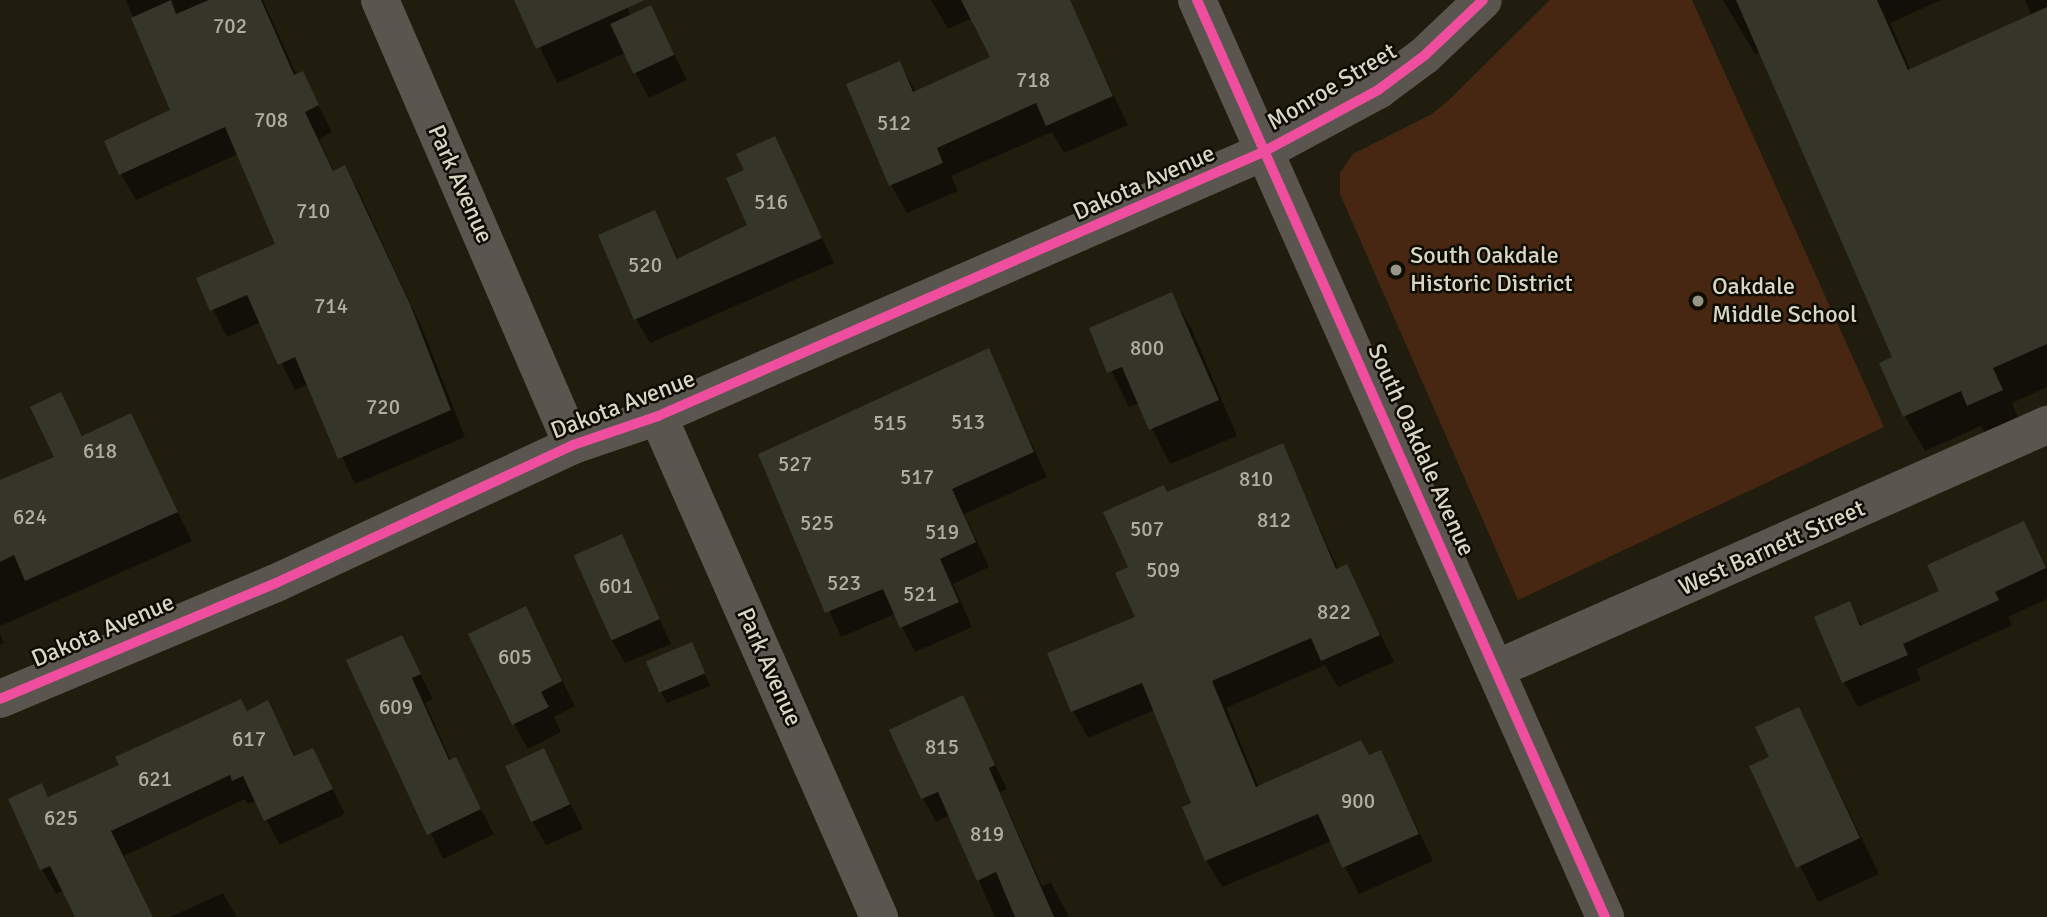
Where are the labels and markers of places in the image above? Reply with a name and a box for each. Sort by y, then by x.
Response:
place label: South Oakdale Historic District [1410,242,1573,298]
marker: South Oakdale Historic District [1388,262,1404,278]
place label: Oakdale Middle School [1712,273,1857,329]
marker: Oakdale Middle School [1690,293,1706,309]

